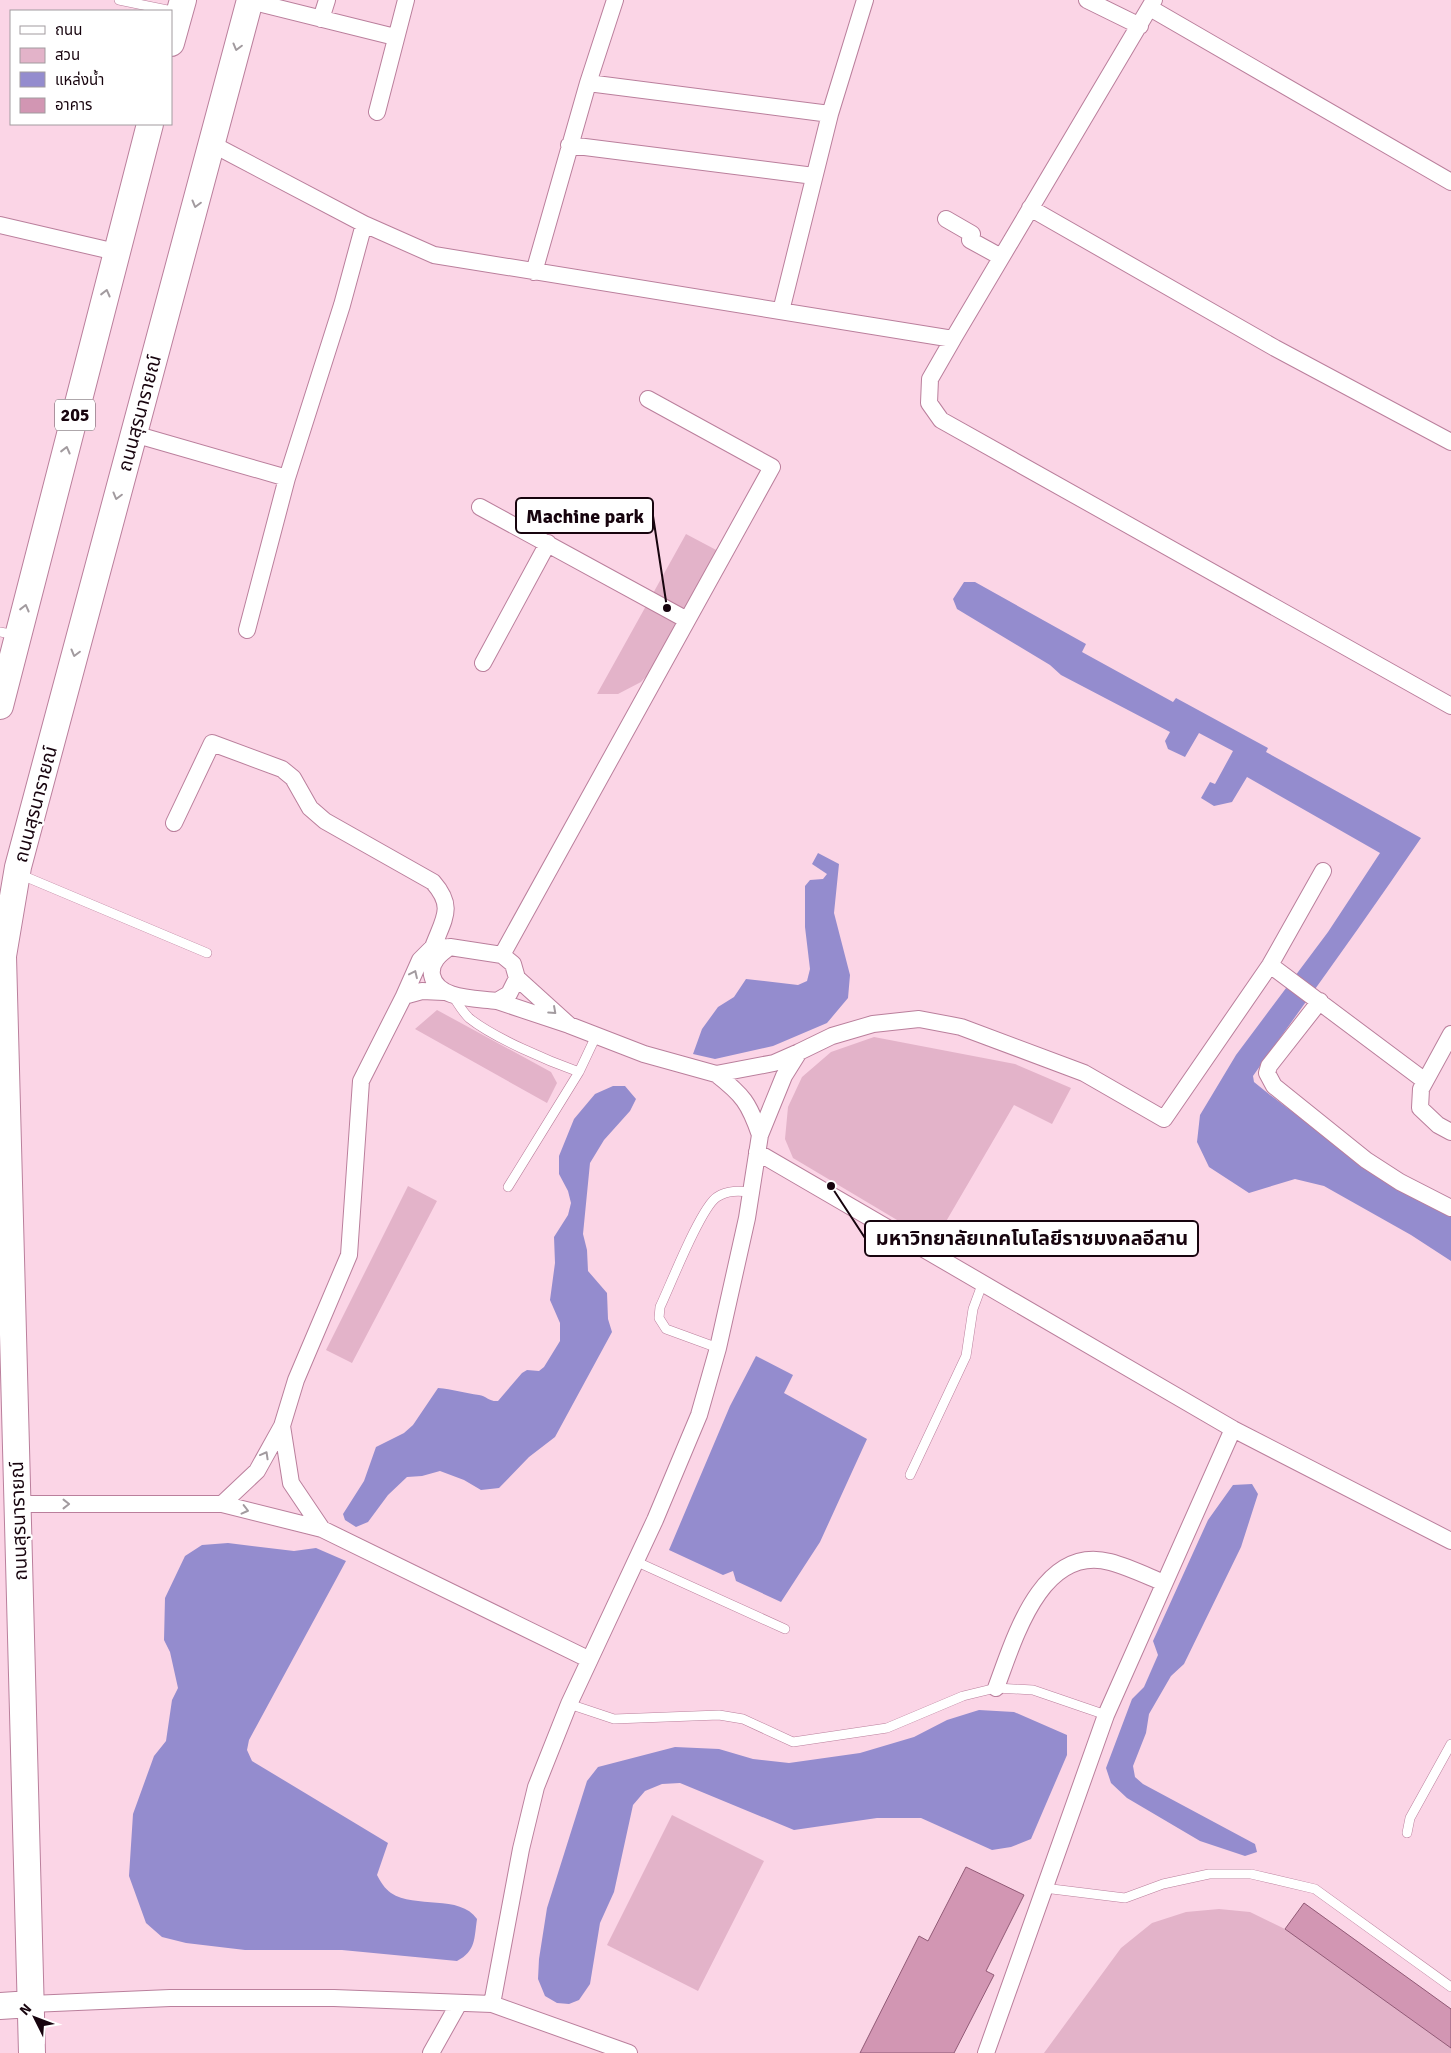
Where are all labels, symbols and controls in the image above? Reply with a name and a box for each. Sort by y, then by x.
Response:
legend [10,10,172,125]
text: ถนน [55,21,82,39]
one-way arrow [233,43,243,51]
text: สวน [55,46,80,64]
text: แหล่งน้ำ [55,69,104,89]
text: อาคาร [55,96,92,114]
one-way arrow [191,200,201,208]
one-way arrow [100,288,111,297]
street label: ถนนสุรนารายณ์ [113,352,167,474]
road number: 205 [55,400,95,430]
one-way arrow [60,447,70,455]
one-way arrow [112,492,123,501]
callout: Machine park [516,498,653,533]
text: Machine park [526,504,644,529]
one-way arrow [19,603,30,612]
one-way arrow [70,649,81,658]
street label: ถนนสุรนารายณ์ [9,743,63,865]
one-way arrow [408,970,418,979]
one-way arrow [548,1005,557,1014]
callout: มหาวิทยาลัยเทคโนโลยีราชมงคลอีสาน [865,1221,1198,1256]
text: มหาวิทยาลัยเทคโนโลยีราชมงคลอีสาน [876,1226,1188,1251]
one-way arrow [259,1452,269,1461]
street label: ถนนสุรนารายณ์ [5,1461,33,1581]
one-way arrow [62,1499,70,1509]
one-way arrow [241,1504,249,1515]
north arrow [10,1993,60,2043]
text: N [16,2000,35,2019]

